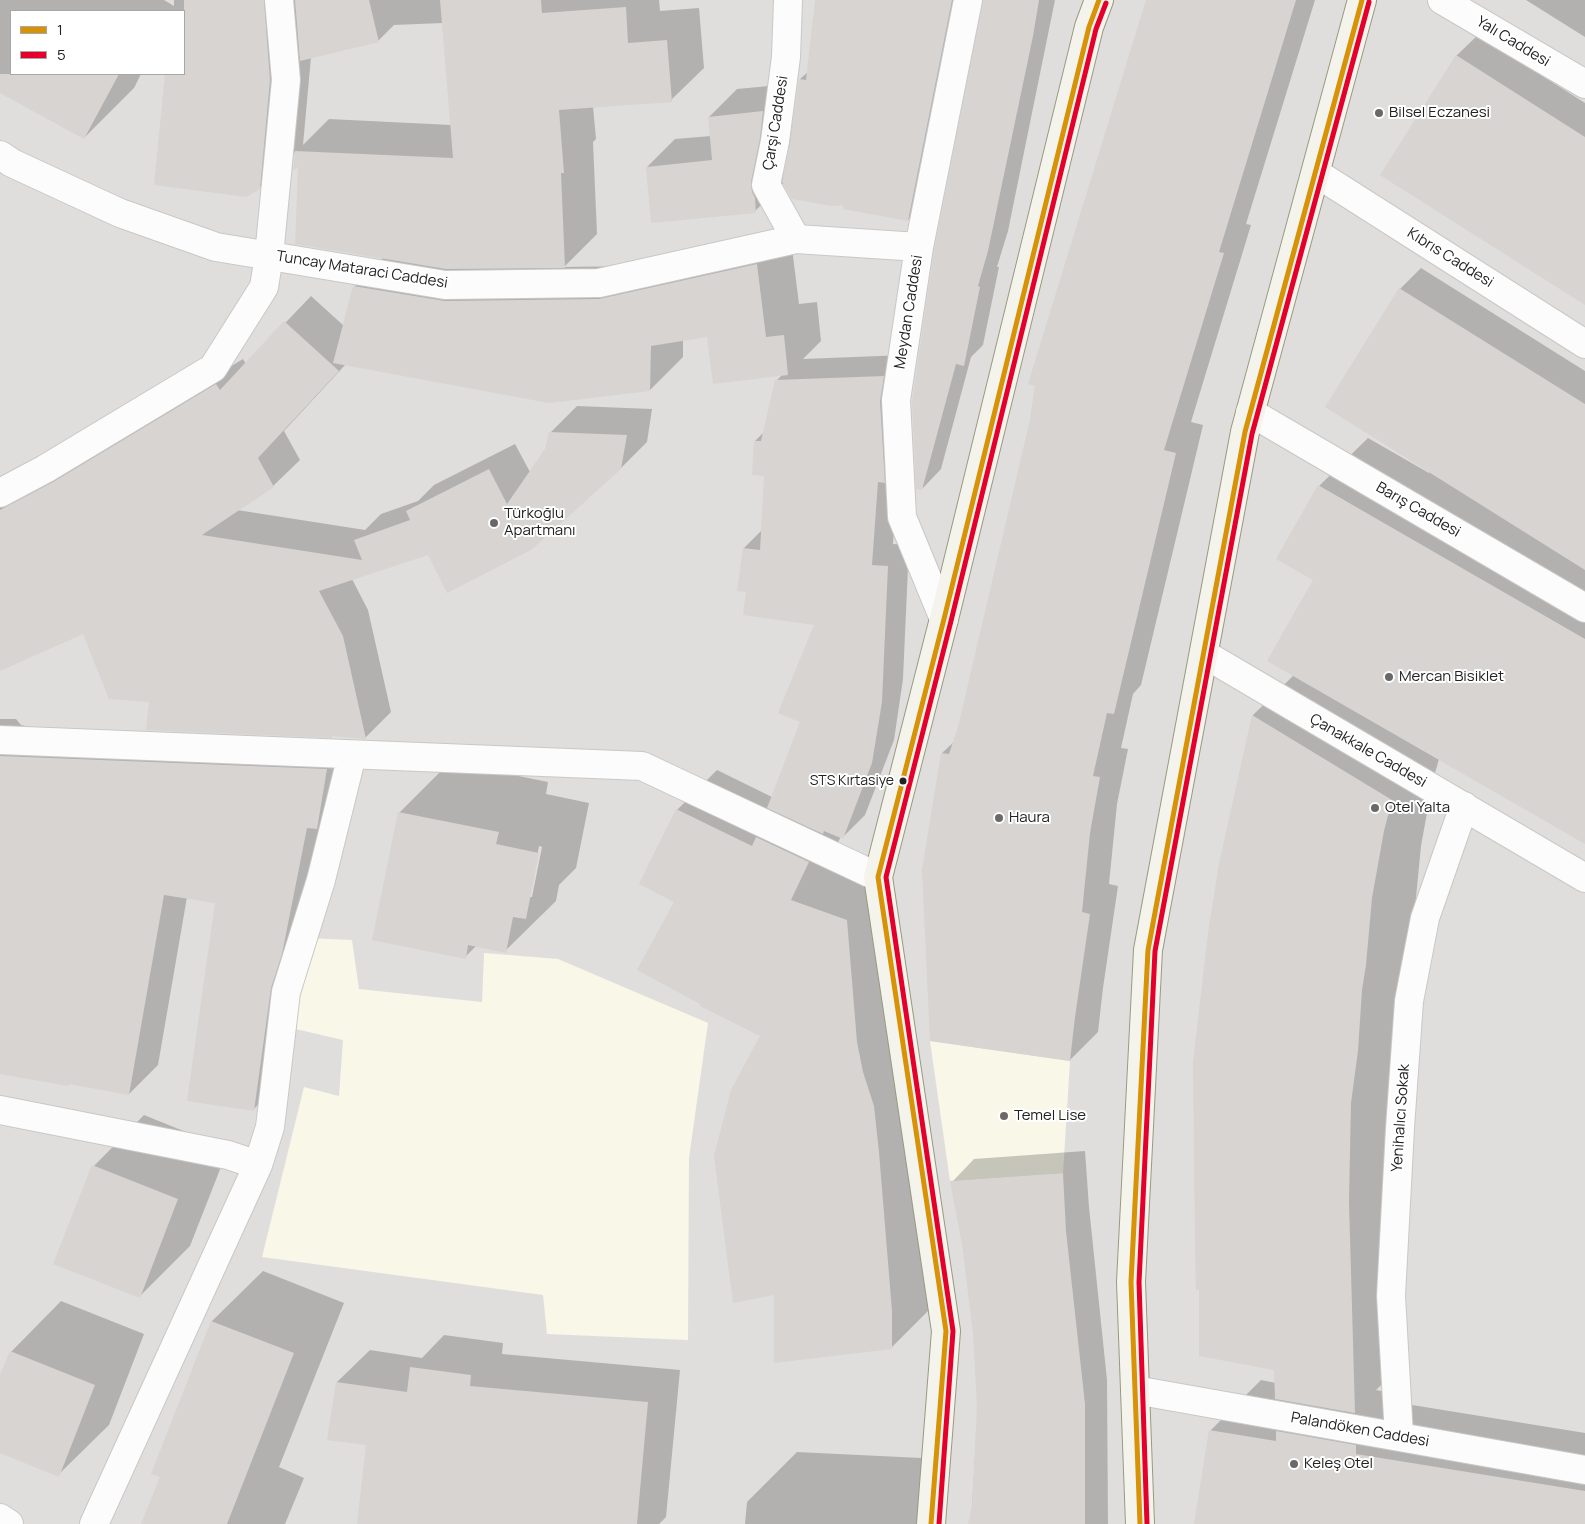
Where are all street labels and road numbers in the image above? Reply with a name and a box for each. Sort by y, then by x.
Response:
street label: Yalı Caddesi [1473,13,1553,71]
street label: Çarşi Caddesi [760,74,792,172]
street label: Kıbrıs Caddesi [1404,224,1496,292]
street label: Tuncay Mataraci Caddesi [275,248,449,292]
street label: Meydan Caddesi [891,254,927,370]
street label: Barış Caddesi [1373,479,1463,541]
street label: Çanakkale Caddesi [1306,710,1430,792]
street label: Yenihalıcı Sokak [1388,1063,1414,1173]
street label: Palandöken Caddesi [1289,1409,1431,1451]

